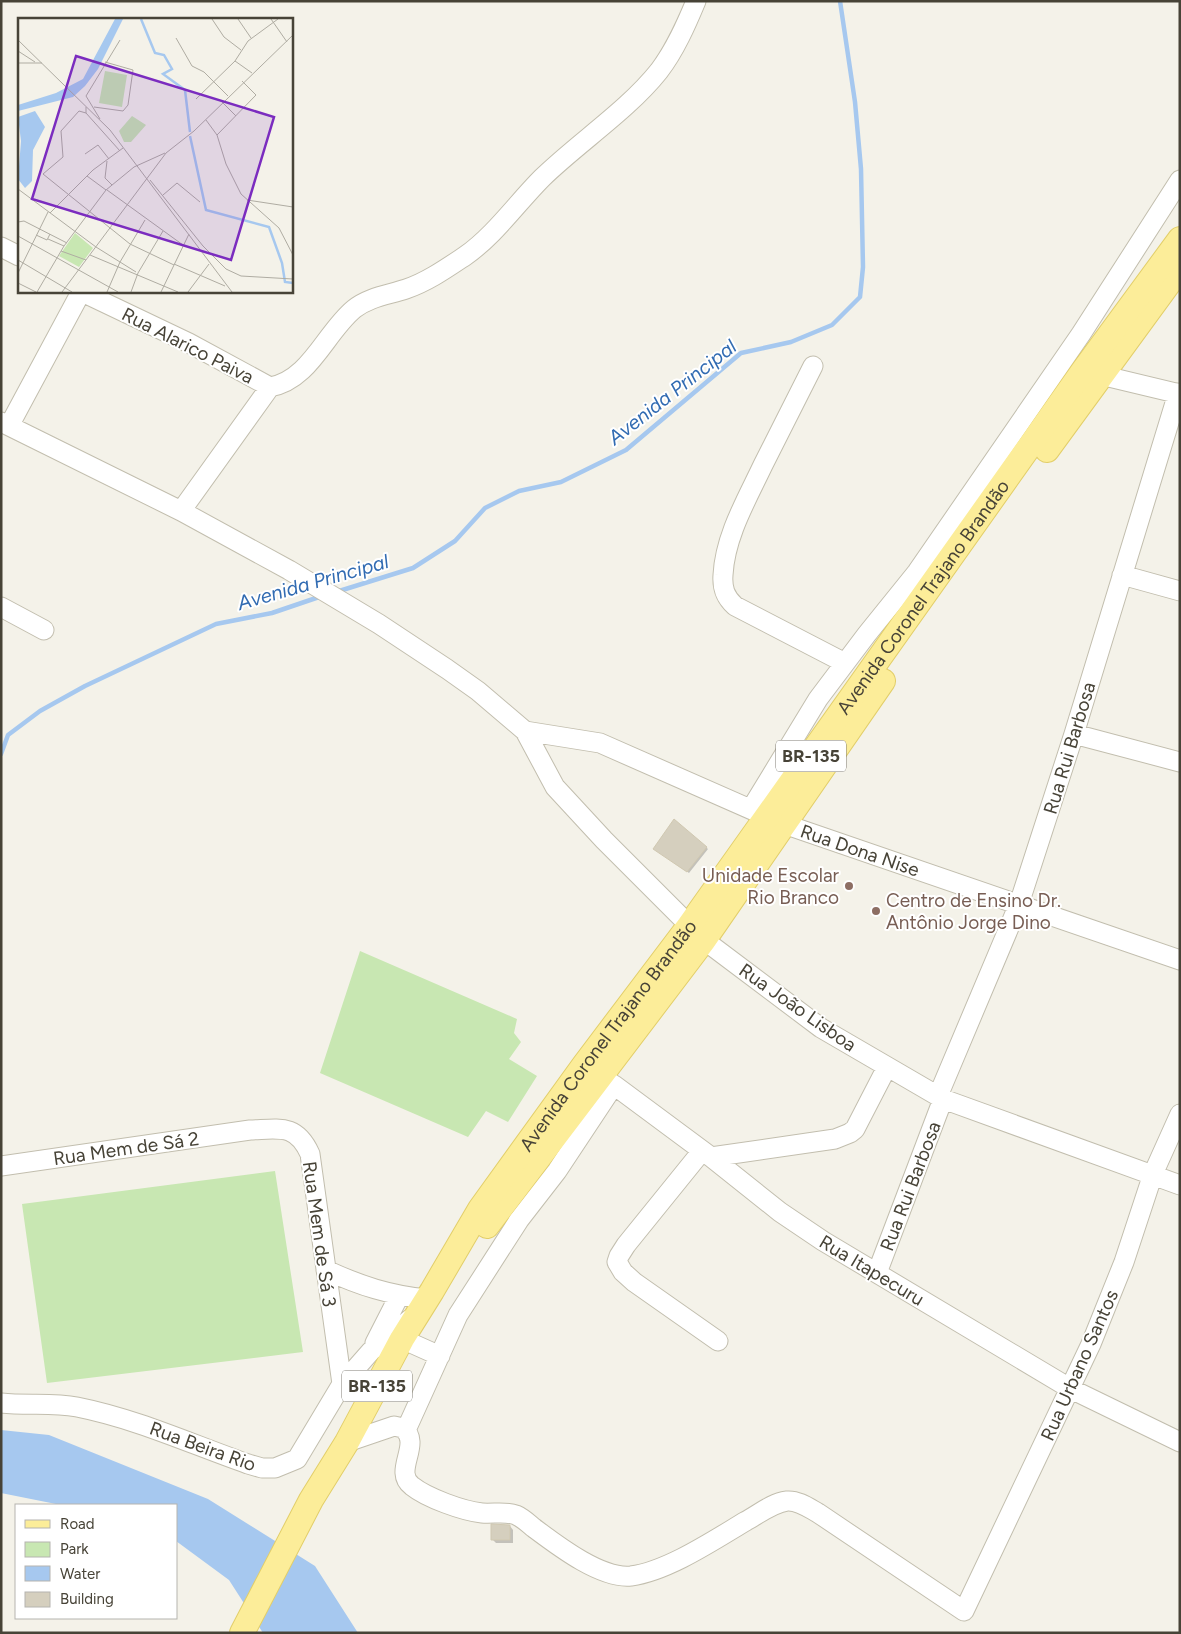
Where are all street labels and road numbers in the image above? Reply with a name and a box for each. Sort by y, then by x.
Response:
street label: Rua Alarico Paiva [118,302,257,389]
street label: Avenida Coronel Trajano Brandão [832,475,1014,719]
street label: Rua Rui Barbosa [1038,679,1100,817]
road number: BR-135 [776,740,846,771]
street label: Rua Dona Nise [797,819,922,882]
street label: Avenida Coronel Trajano Brandão [515,915,702,1156]
street label: Rua João Lisboa [735,958,861,1056]
street label: Rua Rui Barbosa [875,1118,946,1254]
street label: Rua Mem de Sá 2 [52,1127,200,1170]
street label: Rua Mem de Sá 3 [298,1160,341,1308]
street label: Rua Itapecuru [815,1230,928,1311]
street label: Rua Urbano Santos [1036,1286,1123,1444]
road number: BR-135 [342,1370,412,1402]
street label: Rua Beira Rio [147,1417,259,1476]

